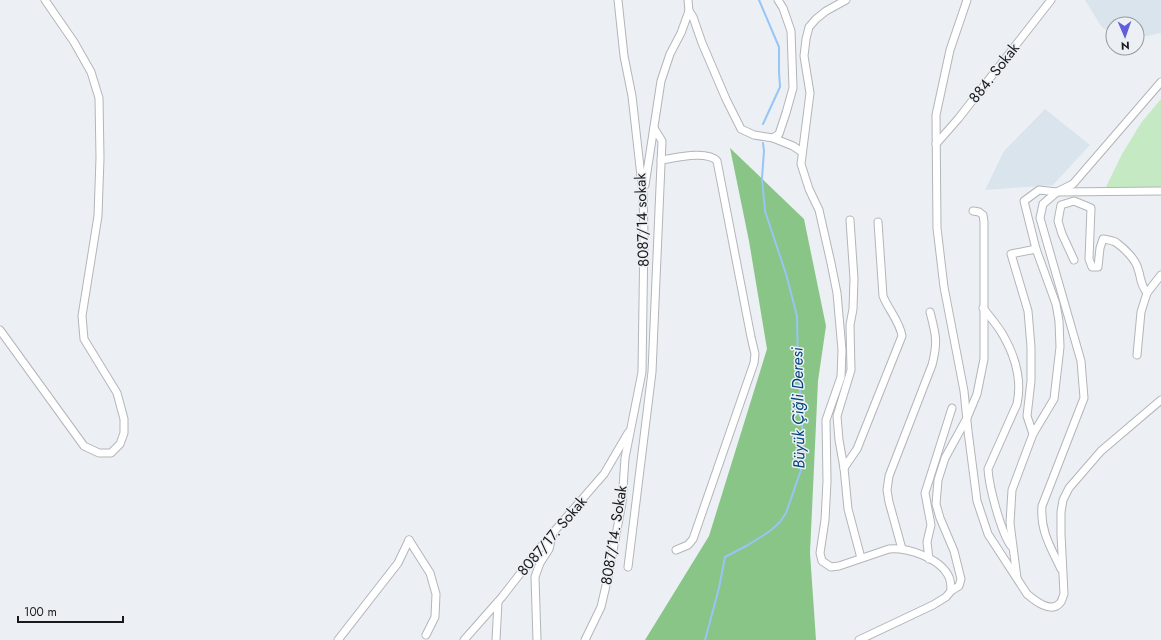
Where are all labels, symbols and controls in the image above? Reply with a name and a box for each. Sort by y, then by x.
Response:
north arrow [1105,16,1145,56]
street label: 884. Sokak [963,38,1025,108]
text: N [1121,38,1130,54]
street label: 8087/14 sokak [629,172,655,267]
water label: Büyük Çiğli Deresi [785,346,811,469]
street label: 8087/14. Sokak [595,483,633,586]
street label: 8087/17. Sokak [512,491,592,581]
scale bar [18,598,123,624]
text: 100 m [24,603,57,621]

